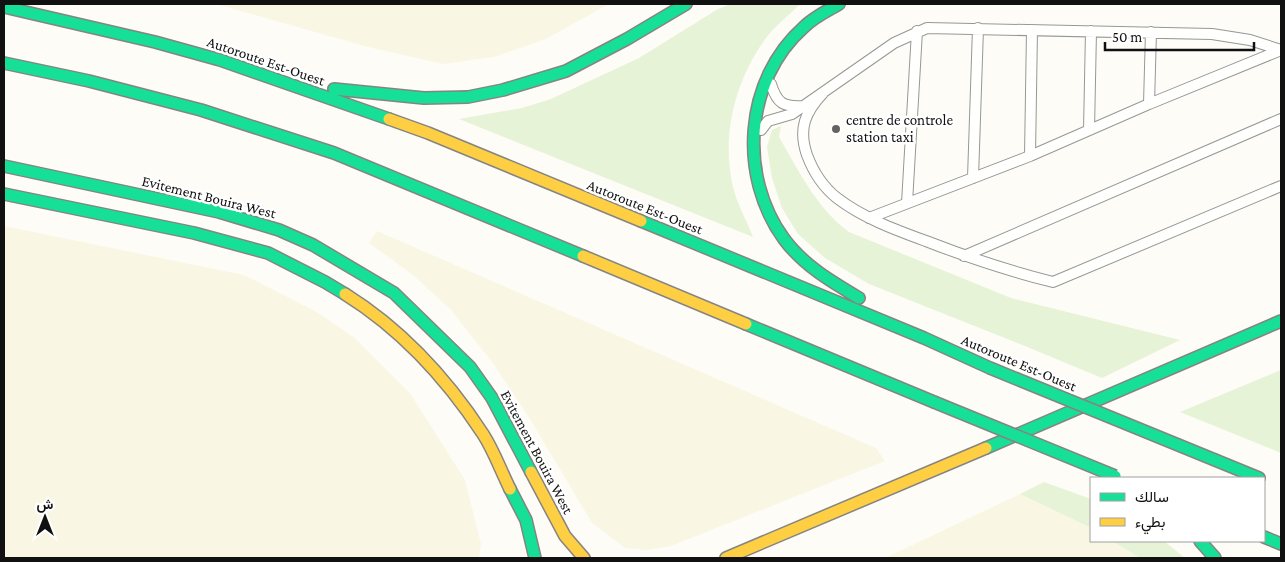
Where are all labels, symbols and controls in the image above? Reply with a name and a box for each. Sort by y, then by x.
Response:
scale bar [1105,20,1254,52]
text: 50 m [1112,29,1142,45]
street label: Autoroute Est-Ouest [205,33,328,89]
place label: centre de controle station taxi [846,112,953,145]
marker: centre de controle station taxi [830,123,842,135]
street label: Evitement Bouira West [140,173,279,222]
street label: Autoroute Est-Ouest [585,177,706,238]
street label: Autoroute Est-Ouest [959,332,1080,395]
street label: Evitement Bouira West [498,388,577,517]
legend [1090,477,1265,542]
text: سالك [1135,489,1169,505]
north arrow [20,492,70,542]
text: ش [37,496,54,513]
text: بطيء [1135,514,1165,535]

